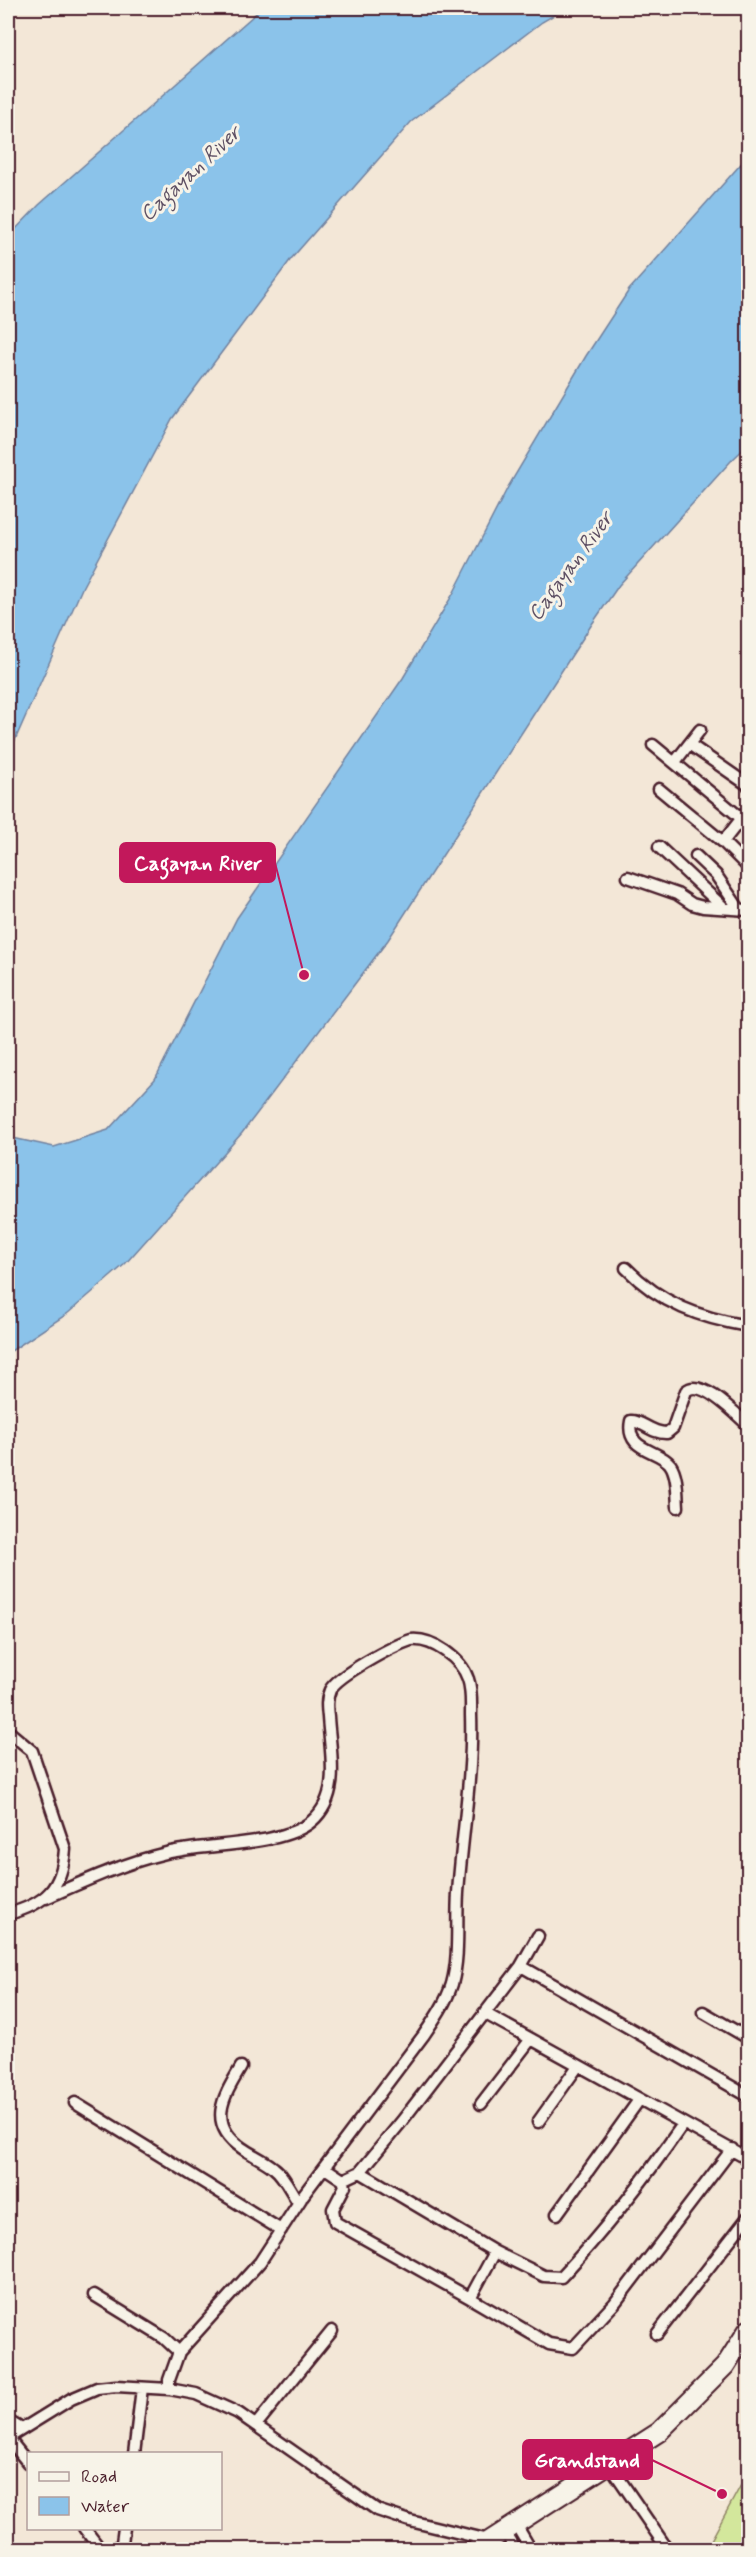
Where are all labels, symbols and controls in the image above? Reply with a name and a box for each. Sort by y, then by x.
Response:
water label: Cagayan River [134,118,250,229]
water label: Cagayan River [522,505,623,628]
callout: Cagayan River [120,843,275,882]
text: Cagayan River [134,850,262,880]
callout: Grandstand [523,2440,652,2479]
text: Grandstand [534,2447,640,2475]
legend [27,2452,222,2530]
text: Road [81,2465,117,2489]
text: Water [81,2495,130,2519]

